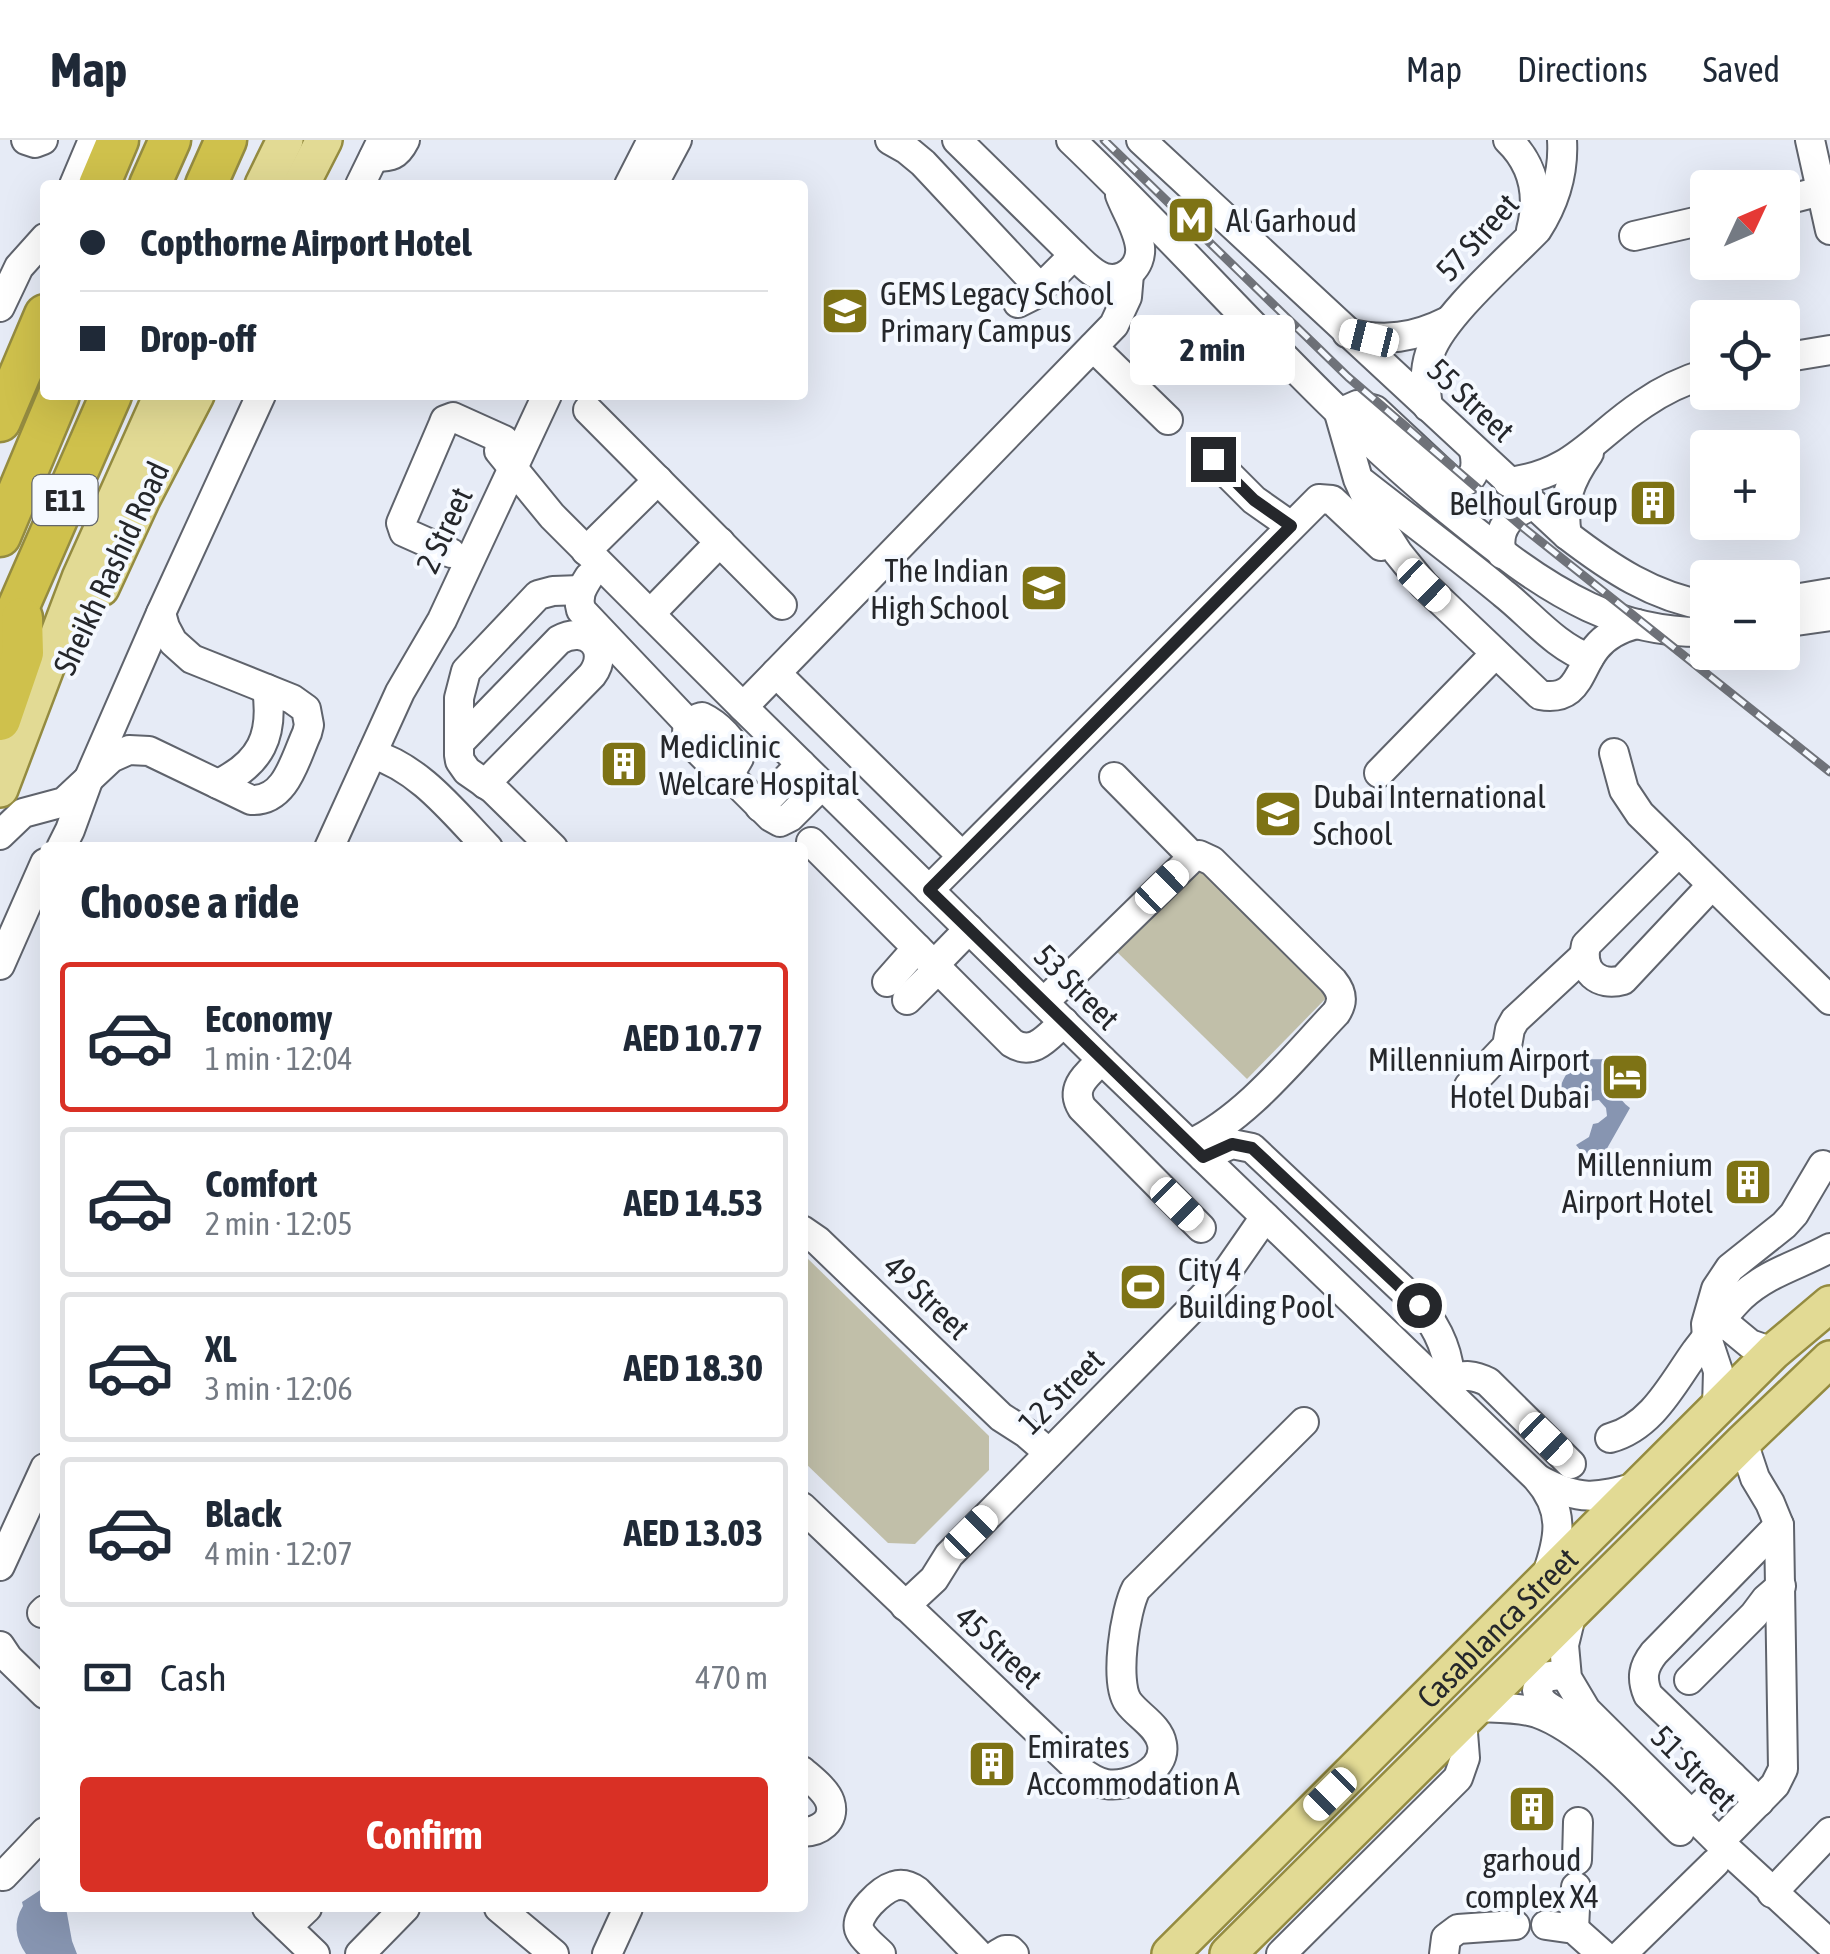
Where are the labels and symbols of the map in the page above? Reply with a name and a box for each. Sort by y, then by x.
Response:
north arrow [1690,170,1800,280]
street label: 57 Street [1428,186,1526,288]
metro station icon: Al Garhoud [1165,194,1217,246]
place label: Al Garhoud [1226,202,1357,239]
place label: GEMS Legacy School Primary Campus [880,275,1114,349]
school or university icon: GEMS Legacy School Primary Campus [819,285,871,337]
callout: 2 min [1130,314,1296,384]
car [1336,316,1402,360]
street label: 55 Street [1420,351,1522,449]
route end [1191,437,1236,482]
street label: Sheikh Rashid Road [46,456,176,680]
road number: E11 [32,475,98,525]
building icon: Belhoul Group [1627,477,1679,529]
street label: 2 Street [408,482,480,578]
place label: Belhoul Group [1449,485,1618,522]
place label: The Indian High School [870,552,1010,626]
car [1392,553,1456,617]
school or university icon: The Indian High School [1018,562,1070,614]
place label: Mediclinic Welcare Hospital [659,728,860,802]
building icon: Mediclinic Welcare Hospital [598,738,650,790]
place label: Dubai International School [1313,778,1546,852]
school or university icon: Dubai International School [1252,788,1304,840]
car [1130,855,1194,919]
street label: 53 Street [1027,937,1127,1037]
place label: Millennium Airport Hotel Dubai [1368,1041,1590,1115]
hotel icon: Millennium Airport Hotel Dubai [1599,1051,1651,1103]
place label: Millennium Airport Hotel [1562,1146,1714,1220]
building icon: Millennium Airport Hotel [1722,1156,1774,1208]
car [1145,1172,1209,1236]
street label: 49 Street [876,1247,978,1347]
place label: City 4 Building Pool [1178,1251,1335,1325]
sports icon: City 4 Building Pool [1117,1261,1169,1313]
route start [1397,1283,1442,1328]
street label: 12 Street [1011,1341,1111,1441]
car [1514,1407,1578,1471]
car [939,1500,1003,1564]
street label: Casablanca Street [1409,1540,1585,1715]
street label: 45 Street [948,1598,1050,1696]
street label: 51 Street [1644,1718,1744,1818]
place label: Emirates Accommodation A [1027,1728,1240,1802]
building icon: Emirates Accommodation A [966,1738,1018,1790]
car [1298,1762,1362,1826]
building icon: garhoud complex X4 [1506,1783,1558,1835]
place label: garhoud complex X4 [1465,1841,1599,1915]

